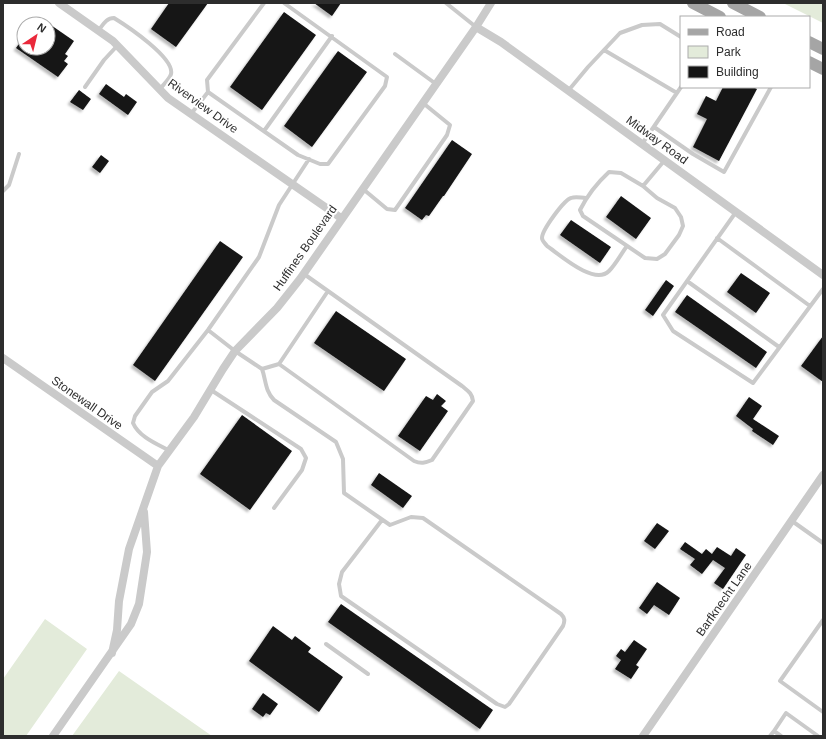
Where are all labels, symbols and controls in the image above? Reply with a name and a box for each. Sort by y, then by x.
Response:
north arrow [16,16,56,56]
legend [680,16,810,88]
text: N [35,21,48,35]
text: Road [716,25,745,39]
text: Park [716,45,742,59]
text: Building [716,65,759,79]
street label: Riverview Drive [165,76,241,136]
street label: Midway Road [623,113,691,167]
street label: Huffines Boulevard [270,203,340,293]
street label: Stonewall Drive [49,373,125,433]
street label: Barfknecht Lane [693,559,755,639]

